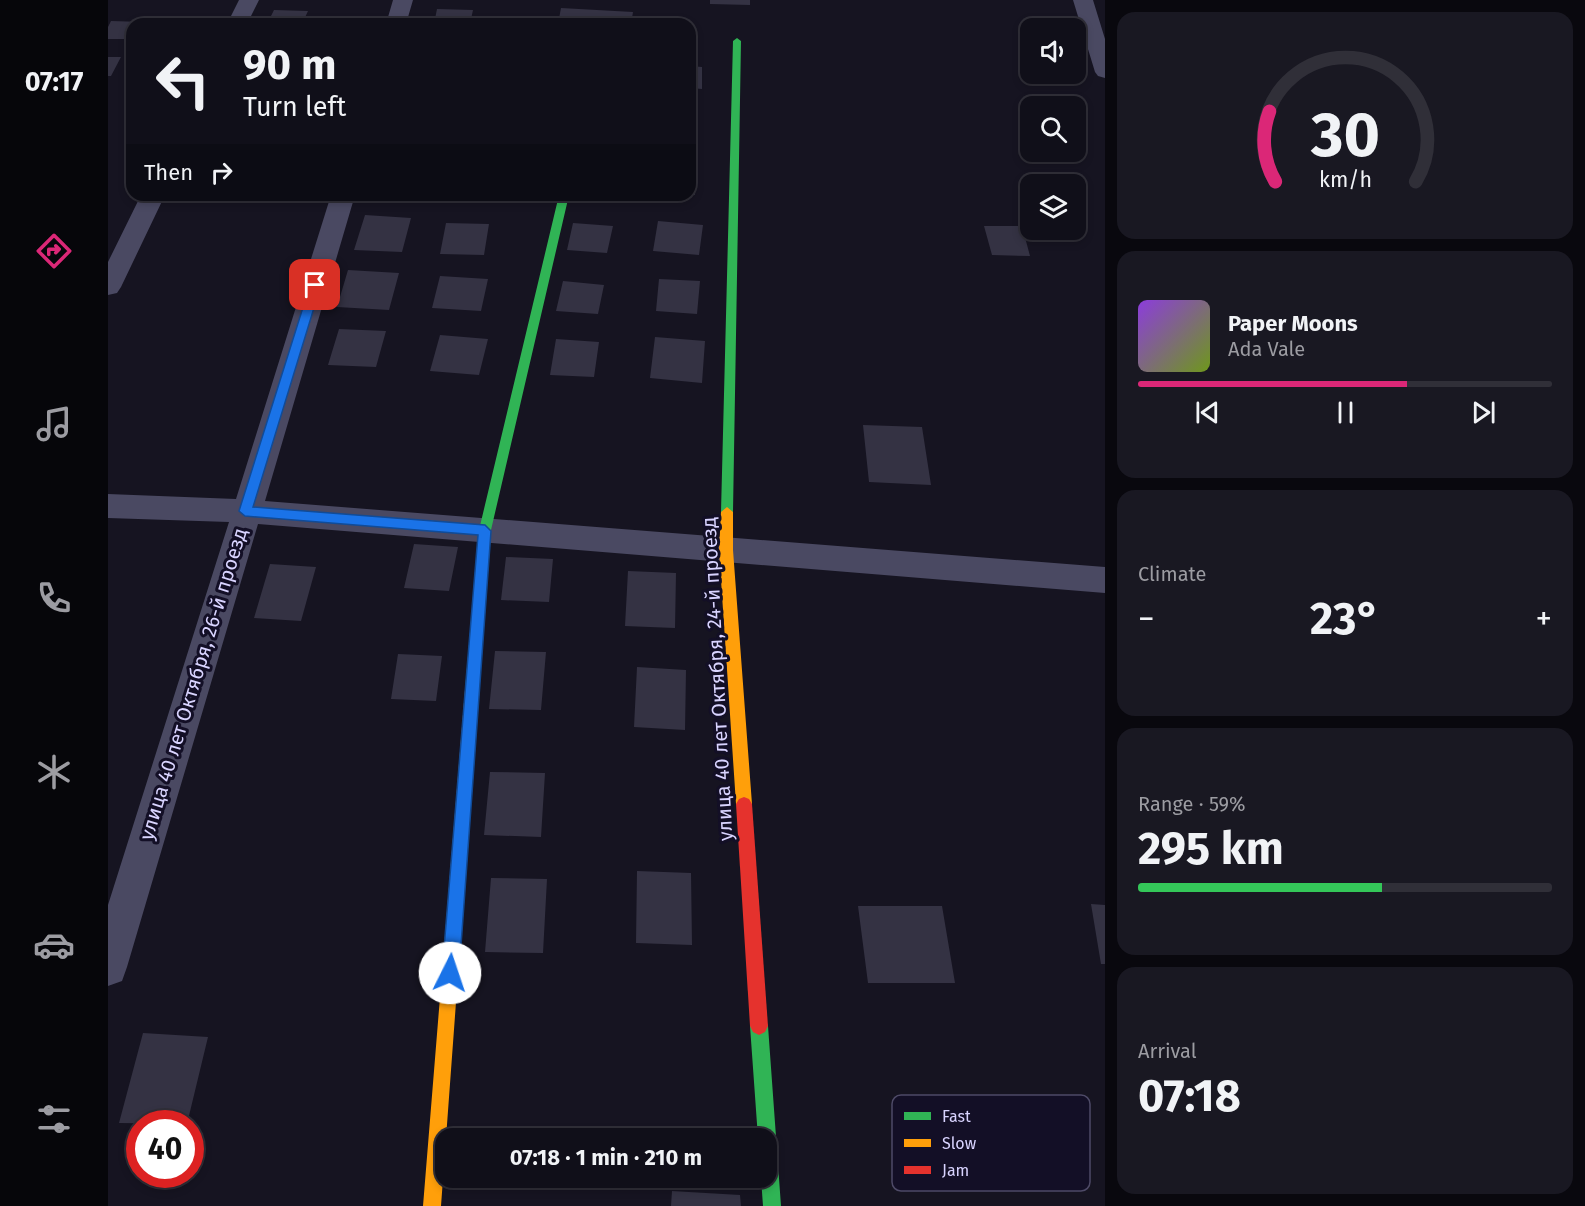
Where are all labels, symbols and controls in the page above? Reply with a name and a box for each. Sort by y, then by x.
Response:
map controls [1020,18,1086,240]
button: sound [1020,18,1086,84]
text: 90 m [243,40,337,90]
icon: left [144,42,222,120]
text: 07:17 [25,66,83,98]
text: Turn left [243,91,346,123]
button: search [1020,96,1086,162]
text: 30 [1310,99,1379,174]
icon: right [205,156,238,189]
text: Then [144,159,193,186]
text: km/h [1318,168,1372,194]
button: layers [1020,174,1086,240]
icon: directions [33,230,75,272]
pin [289,259,340,310]
icon: arrive [298,268,331,301]
text: Paper Moons [1228,310,1358,337]
text: Ada Vale [1228,337,1305,361]
icon: previous [1191,396,1224,429]
icon: pause [1329,396,1362,429]
icon: next [1467,396,1500,429]
icon: music [33,403,75,445]
street label: улица 40 лет Октября, 24-й проезд [697,516,737,842]
street label: улица 40 лет Октября, 26-й проезд [134,525,252,843]
text: Climate [1138,562,1206,586]
icon: phone [33,577,75,619]
text: 23° [1310,592,1380,646]
text: − [1138,599,1155,639]
text: + [1536,599,1552,639]
icon: climate [33,751,75,793]
text: Range · 59% [1138,792,1246,816]
text: 295 km [1138,822,1284,876]
icon: car [33,924,75,966]
position arrow [418,941,482,1005]
text: Arrival [1138,1039,1197,1063]
text: 07:18 [1138,1069,1241,1123]
legend [892,1095,1090,1191]
icon: filters [33,1098,75,1140]
text: Fast [942,1107,971,1126]
speed limit sign: 40 [126,1110,204,1188]
text: Slow [942,1134,977,1153]
text: 07:18 · 1 min · 210 m [510,1144,702,1171]
text: Jam [942,1161,969,1180]

